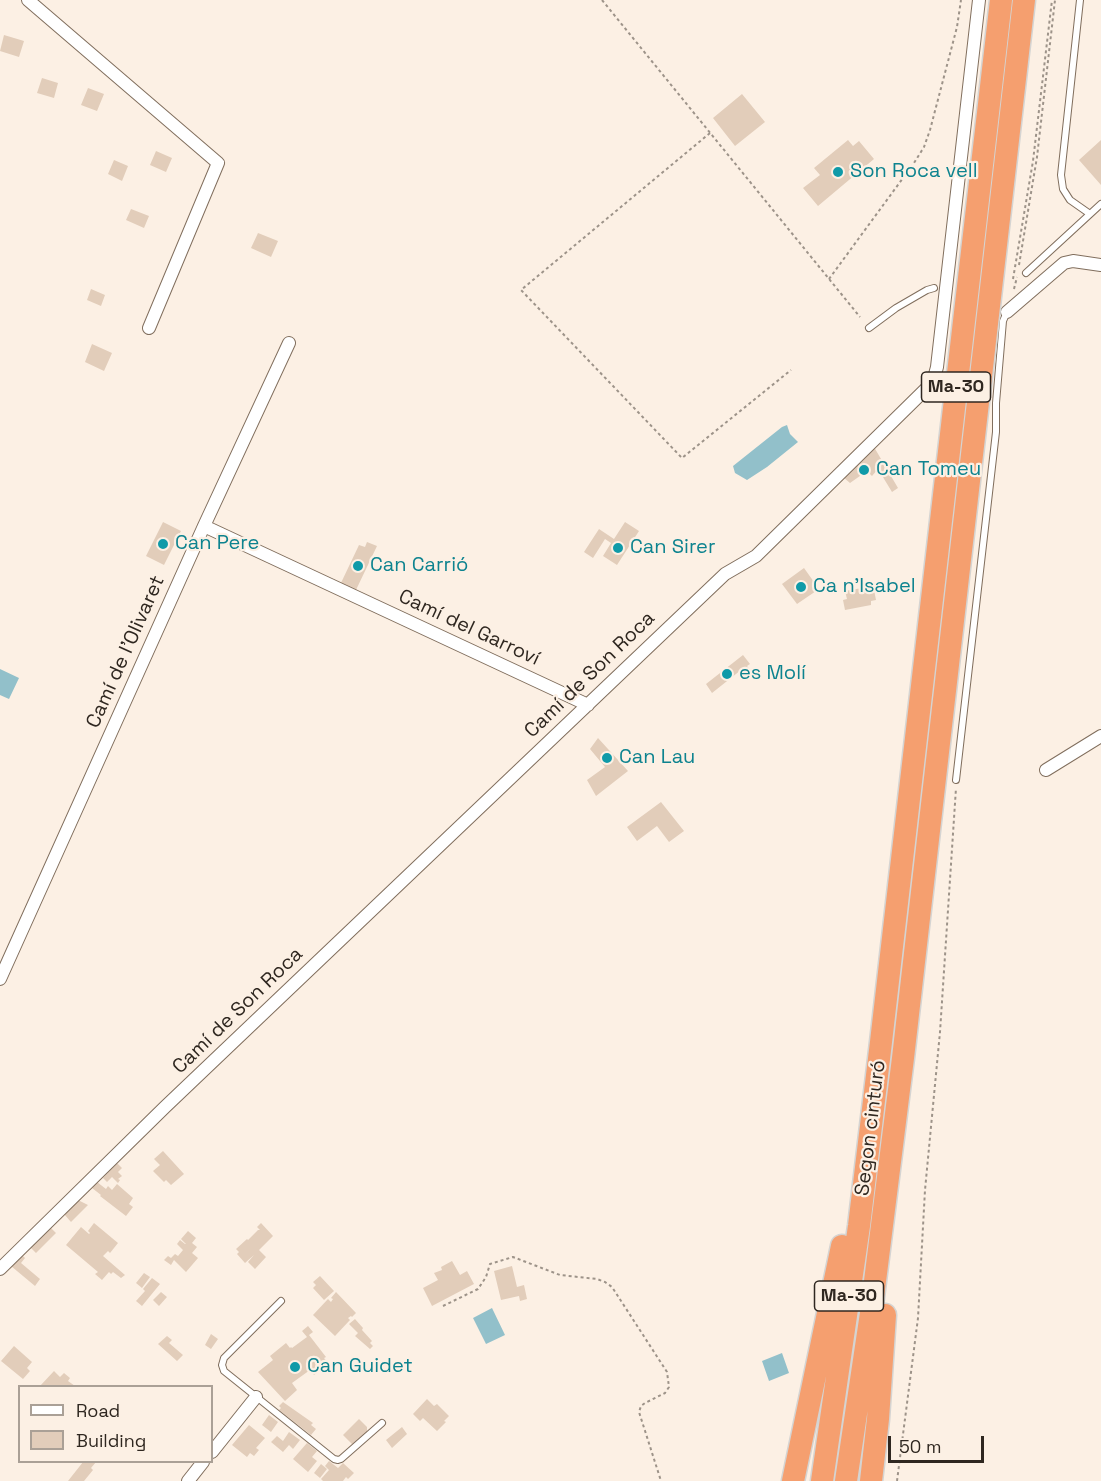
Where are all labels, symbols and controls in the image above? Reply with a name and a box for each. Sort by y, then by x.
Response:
place label: Son Roca vell [850,160,978,184]
marker: Son Roca vell [831,165,845,179]
road number: Ma-30 [922,372,990,402]
place label: Can Tomeu [876,458,981,482]
marker: Can Tomeu [857,463,871,477]
place label: Can Pere [175,532,259,556]
place label: Can Sirer [630,536,715,560]
marker: Can Pere [156,537,170,551]
marker: Can Sirer [611,541,625,555]
place label: Can Carrió [370,554,468,578]
marker: Can Carrió [351,559,365,573]
street label: Camí de l'Olivaret [82,572,170,732]
place label: Ca n'Isabel [813,575,916,599]
marker: Ca n'Isabel [794,580,808,594]
street label: Camí del Garroví [394,585,544,671]
street label: Camí de Son Roca [520,607,660,743]
place label: es Molí [739,662,806,686]
marker: es Molí [720,667,734,681]
place label: Can Lau [619,746,695,770]
marker: Can Lau [600,751,614,765]
street label: Camí de Son Roca [168,943,308,1079]
street label: Segon cinturó [851,1059,891,1197]
road number: Ma-30 [814,1281,884,1311]
place label: Can Guidet [307,1355,413,1379]
marker: Can Guidet [288,1360,302,1374]
legend [18,1385,213,1463]
text: Road [76,1399,120,1422]
scale bar [891,1424,987,1462]
text: Building [76,1429,146,1452]
text: 50 m [899,1435,941,1458]

